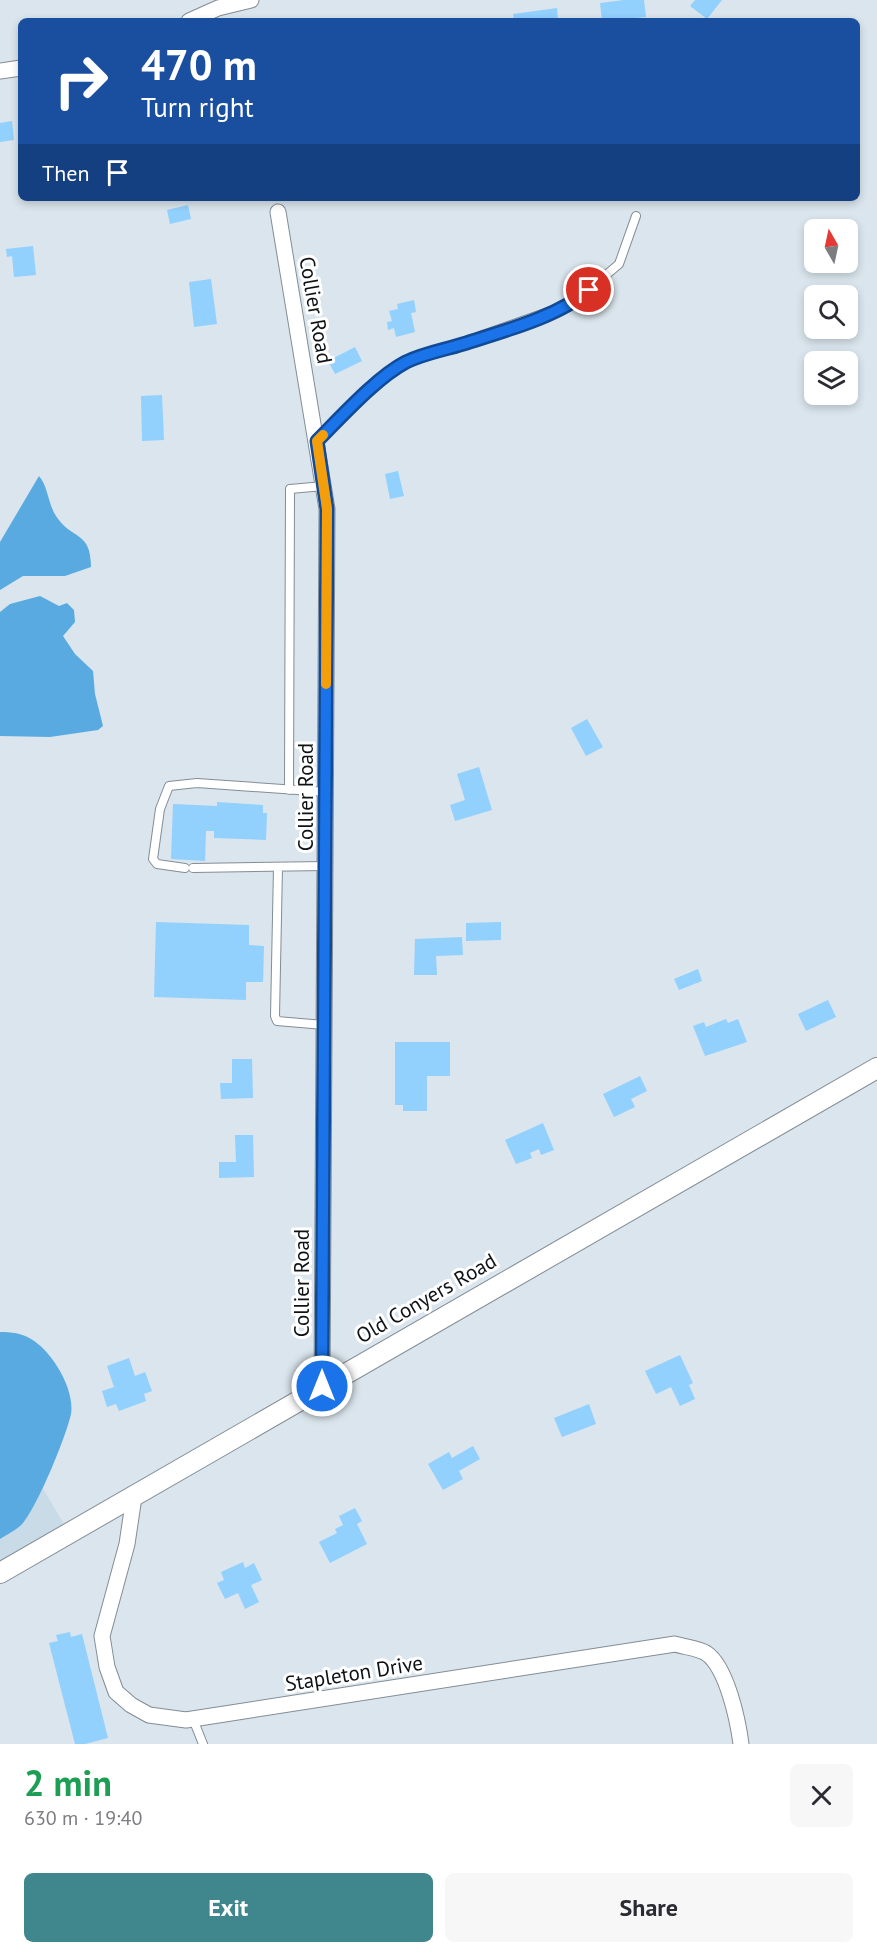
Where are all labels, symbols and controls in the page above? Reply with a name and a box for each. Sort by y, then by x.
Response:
text: 470 m [141,37,257,92]
icon: right [42,42,120,120]
text: Turn right [141,90,254,124]
icon: arrive [101,156,134,189]
text: Then [42,159,89,187]
north arrow [804,219,858,273]
map controls [804,219,858,405]
street label: Collier Road [293,254,339,366]
pin [563,264,614,315]
icon: arrive [572,273,605,306]
button: search [804,285,858,339]
button: layers [804,351,858,405]
street label: Collier Road [292,743,319,851]
street label: Collier Road [288,1229,315,1337]
street label: Old Conyers Road [351,1247,501,1349]
position arrow [290,1354,354,1418]
street label: Stapleton Drive [283,1649,425,1697]
text: 2 min [24,1759,112,1806]
button: close [790,1764,853,1827]
text: 630 m · 19:40 [24,1805,142,1831]
button: Exit [24,1873,433,1942]
button: Share [445,1873,853,1942]

